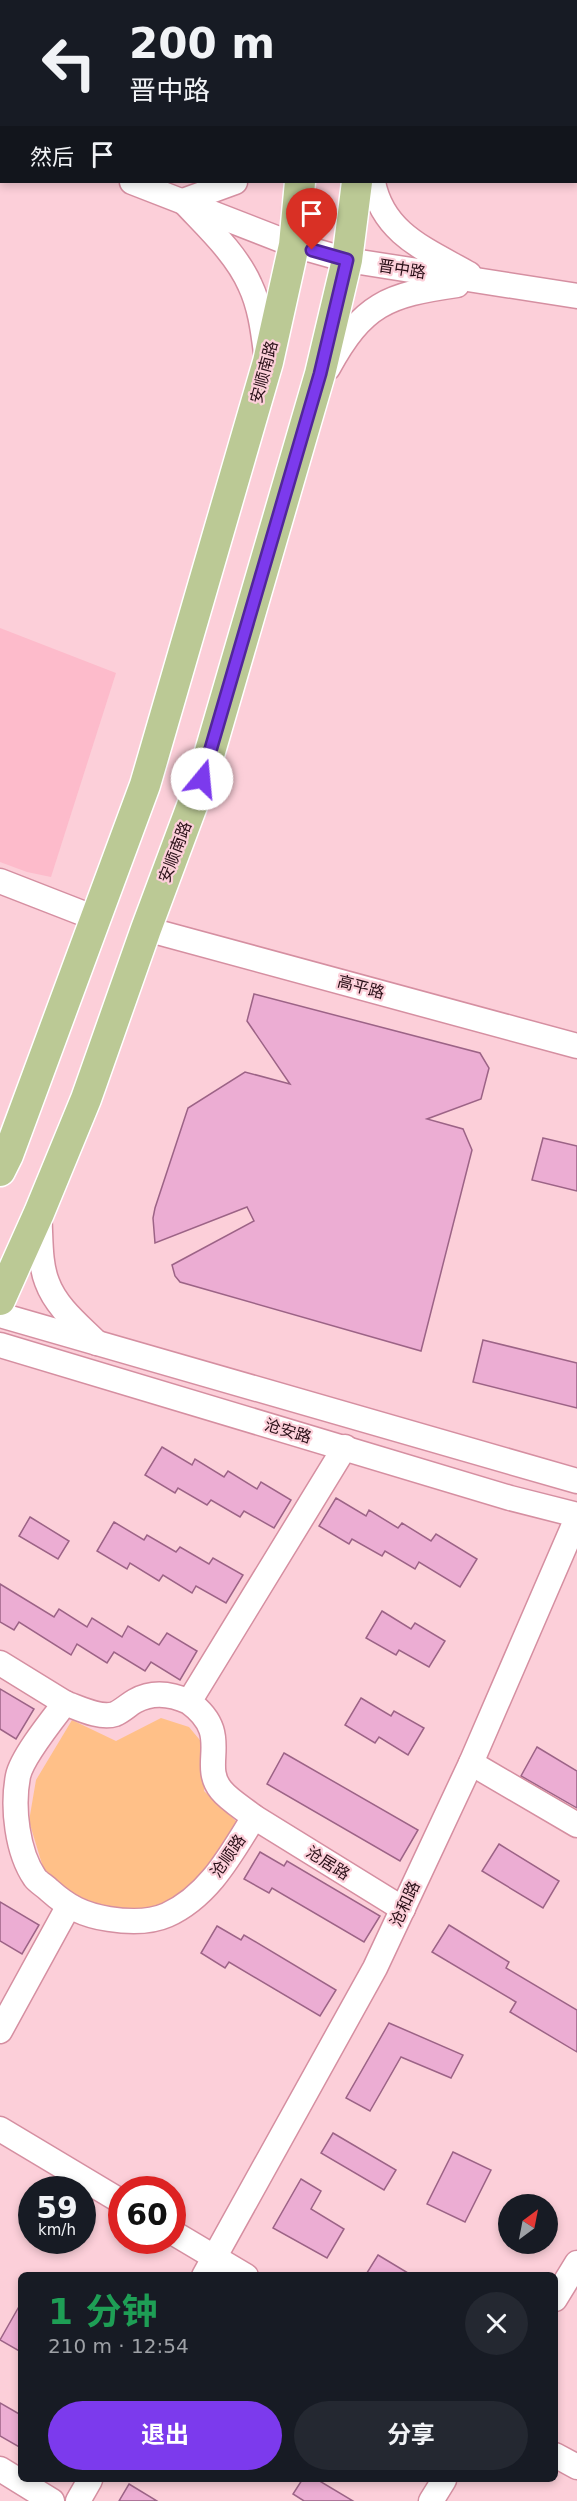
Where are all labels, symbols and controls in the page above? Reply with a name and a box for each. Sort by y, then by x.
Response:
text: 200 m [129,19,275,68]
icon: left [30,24,108,102]
text: 晋中路 [129,75,210,106]
icon: arrive [86,138,119,171]
text: 然后 [30,145,74,170]
pin [286,188,337,250]
icon: arrive [295,197,328,230]
street label: 晋中路 [377,256,427,282]
street label: 安顺南路 [247,339,281,405]
position arrow [170,747,234,811]
street label: 安顺南路 [155,819,195,885]
street label: 高平路 [335,972,387,1002]
street label: 沧安路 [262,1415,314,1447]
street label: 沧顺路 [206,1831,250,1881]
street label: 沧居路 [303,1842,353,1884]
street label: 沧和路 [386,1878,424,1930]
speed limit sign: 60 [108,2176,186,2254]
text: 59 [36,2190,78,2225]
north arrow [498,2194,558,2254]
map controls [498,2194,558,2254]
text: km/h [38,2221,76,2239]
text: 1 分钟 [48,2291,158,2332]
button: close [465,2292,528,2355]
text: 210 m · 12:54 [48,2334,189,2358]
button: 退出 [48,2401,282,2470]
button: 分享 [294,2401,528,2470]

